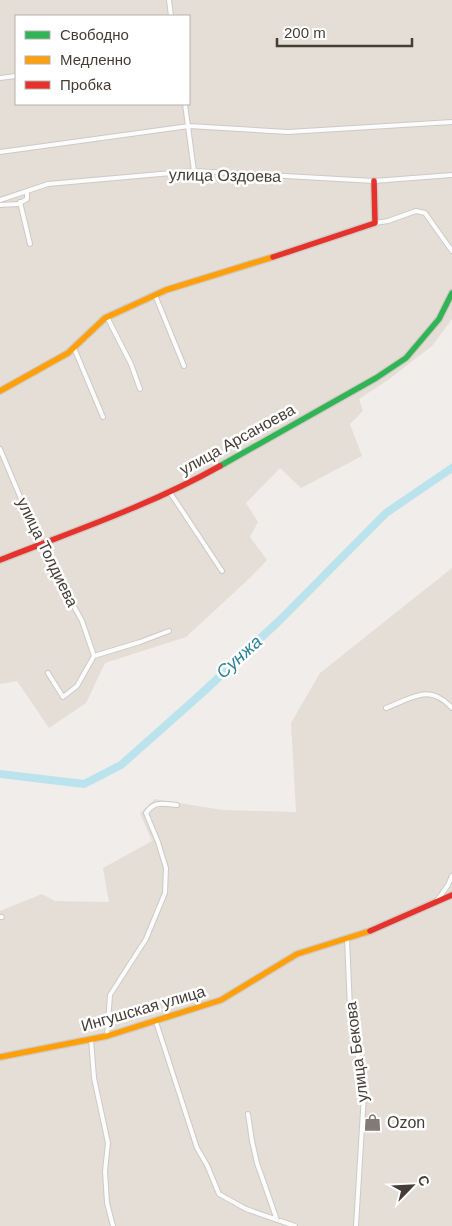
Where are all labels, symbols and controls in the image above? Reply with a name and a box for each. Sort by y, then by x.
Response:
legend [15,15,190,105]
scale bar [277,15,412,47]
text: 200 m [284,24,326,41]
text: Свободно [60,26,129,43]
text: Медленно [60,51,131,68]
text: Пробка [60,76,112,93]
street label: улица Оздоева [169,166,281,185]
street label: улица Арсаноева [177,401,298,478]
street label: улица Толдиева [14,495,81,610]
water label: Сунжа [212,631,266,683]
street label: Ингушская улица [79,983,207,1034]
street label: улица Бекова [342,1001,371,1103]
shop icon: Ozon [363,1112,383,1132]
place label: Ozon [387,1114,425,1131]
north arrow [387,1161,437,1211]
text: С [415,1173,433,1189]

